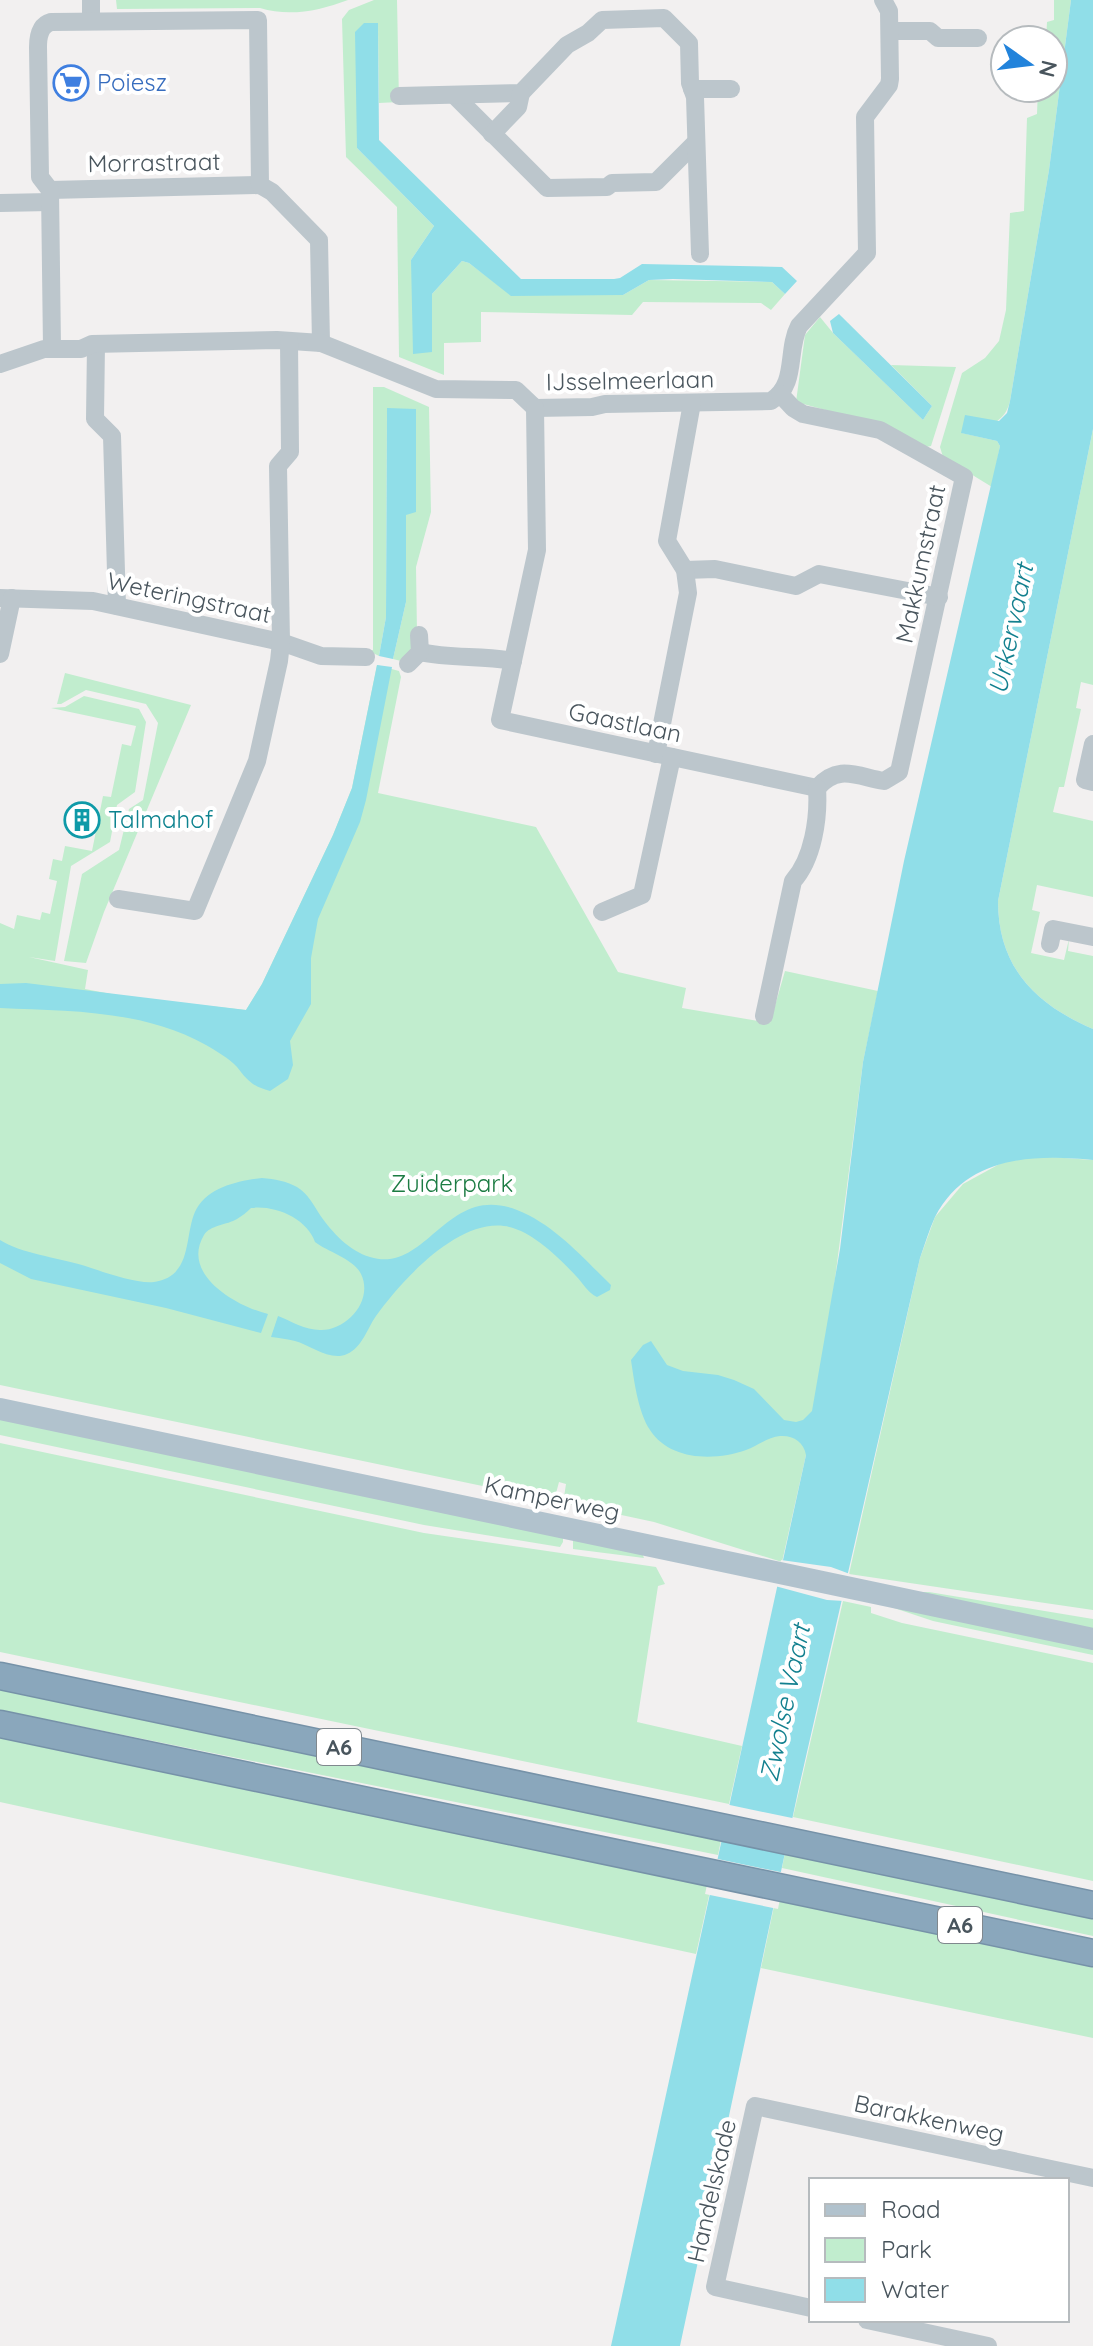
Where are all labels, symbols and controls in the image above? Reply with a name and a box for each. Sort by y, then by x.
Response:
north arrow [989,24,1069,104]
text: N [1033,58,1064,80]
supermarket icon: Poiesz [52,64,90,102]
place label: Poiesz [97,67,167,97]
street label: Morrastraat [87,146,221,178]
street label: IJsselmeerlaan [546,364,714,396]
street label: Makkumstraat [889,482,951,646]
water label: Urkervaart [981,558,1041,697]
street label: Weteringstraat [105,565,274,629]
street label: Gaastlaan [566,695,684,749]
building icon: Talmahof [63,801,101,839]
place label: Talmahof [108,804,214,834]
park label: Zuiderpark [391,1168,513,1198]
street label: Kamperweg [482,1469,623,1527]
water label: Zwolse Vaart [752,1618,818,1784]
road number: A6 [317,1729,361,1765]
road number: A6 [938,1907,982,1943]
street label: Barakkenweg [851,2087,1007,2149]
street label: Handelskade [680,2116,742,2265]
legend [809,2178,1069,2322]
text: Road [881,2194,941,2224]
text: Park [881,2234,932,2264]
text: Water [881,2274,949,2304]

